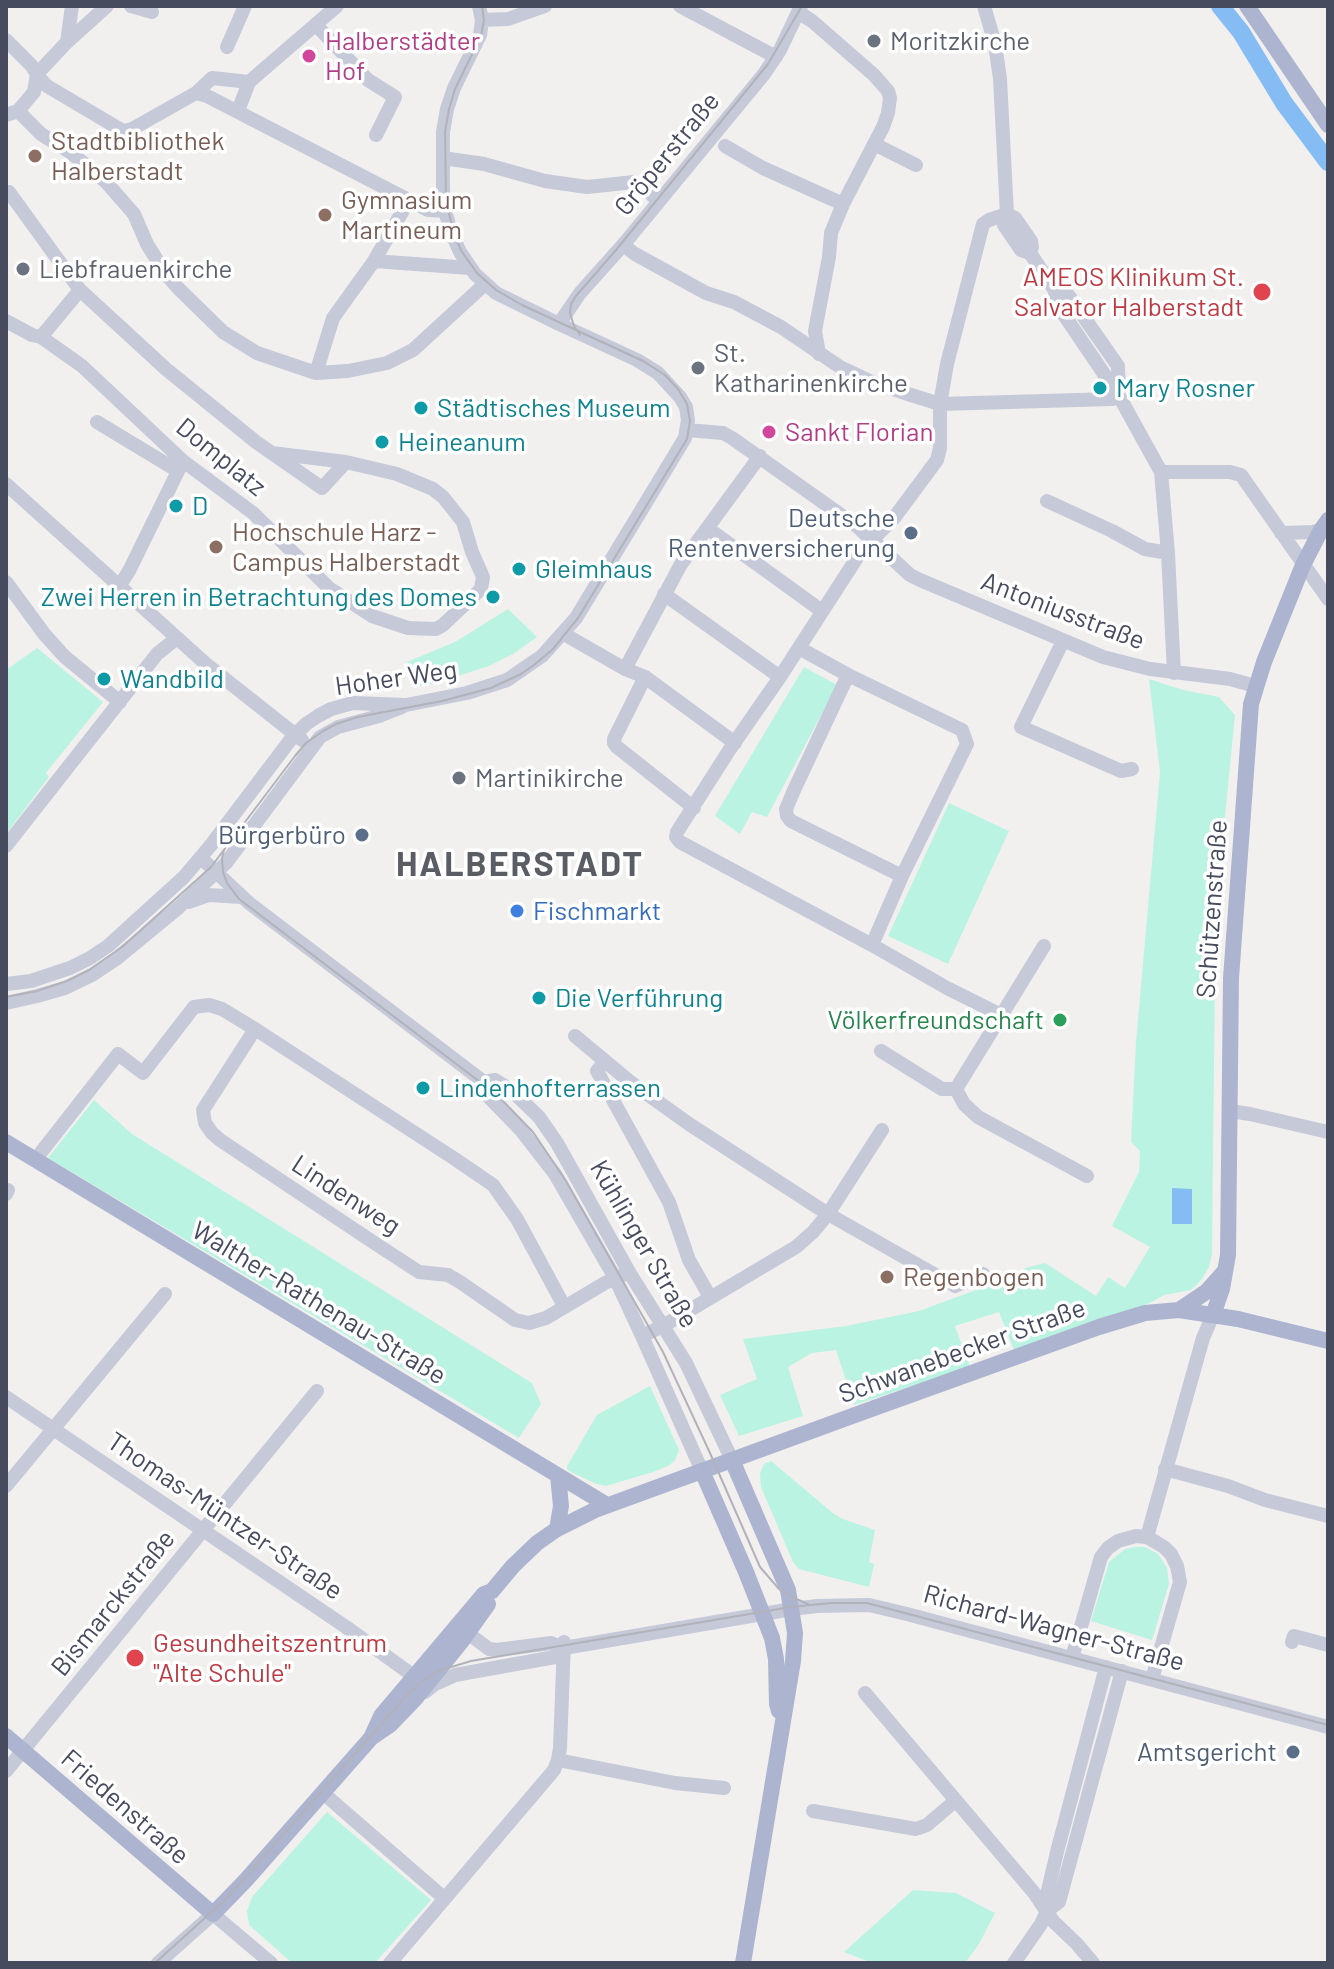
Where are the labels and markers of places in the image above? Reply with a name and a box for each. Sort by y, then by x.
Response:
place label: Halberstädter Hof [325,25,480,86]
place label: Moritzkirche [890,25,1030,57]
marker: Moritzkirche [865,32,883,50]
marker: Halberstädter Hof [300,47,318,65]
place label: Stadtbibliothek Halberstadt [51,125,224,186]
marker: Stadtbibliothek Halberstadt [26,147,44,165]
place label: Gymnasium Martineum [341,184,472,246]
marker: Gymnasium Martineum [316,206,334,224]
place label: Liebfrauenkirche [39,253,232,285]
marker: Liebfrauenkirche [14,260,32,278]
place label: AMEOS Klinikum St. Salvator Halberstadt [1014,261,1244,322]
marker: AMEOS Klinikum St. Salvator Halberstadt [1251,281,1273,303]
place label: St. Katharinenkirche [714,337,908,398]
marker: St. Katharinenkirche [689,359,707,377]
place label: Mary Rosner [1116,372,1255,404]
marker: Mary Rosner [1091,379,1109,397]
place label: Städtisches Museum [437,392,671,424]
marker: Städtisches Museum [412,399,430,417]
place label: Sankt Florian [785,416,933,448]
marker: Sankt Florian [760,423,778,441]
place label: Heineanum [398,426,526,458]
marker: Heineanum [373,433,391,451]
place label: D [192,490,208,522]
marker: D [167,497,185,515]
place label: Deutsche Rentenversicherung [668,502,895,564]
place label: Hochschule Harz - Campus Halberstadt [232,516,461,578]
marker: Deutsche Rentenversicherung [902,524,920,542]
marker: Hochschule Harz - Campus Halberstadt [207,538,225,556]
place label: Gleimhaus [535,553,653,585]
marker: Gleimhaus [510,560,528,578]
place label: Zwei Herren in Betrachtung des Domes [41,581,477,613]
marker: Zwei Herren in Betrachtung des Domes [484,588,502,606]
place label: Wandbild [120,663,224,695]
marker: Wandbild [95,670,113,688]
place label: Martinikirche [475,762,624,794]
marker: Martinikirche [450,769,468,787]
place label: Bürgerbüro [218,819,346,851]
marker: Bürgerbüro [353,826,371,844]
place label: Fischmarkt [533,895,661,927]
marker: Fischmarkt [508,902,526,920]
place label: Die Verführung [555,982,723,1014]
marker: Die Verführung [530,989,548,1007]
place label: Völkerfreundschaft [827,1004,1044,1036]
marker: Völkerfreundschaft [1051,1011,1069,1029]
place label: Lindenhofterrassen [439,1072,661,1104]
marker: Lindenhofterrassen [414,1079,432,1097]
place label: Regenbogen [903,1261,1044,1293]
marker: Regenbogen [878,1268,896,1286]
place label: Gesundheitszentrum "Alte Schule" [153,1627,387,1688]
marker: Gesundheitszentrum "Alte Schule" [124,1647,146,1669]
place label: Amtsgericht [1137,1736,1277,1768]
marker: Amtsgericht [1284,1743,1302,1761]

